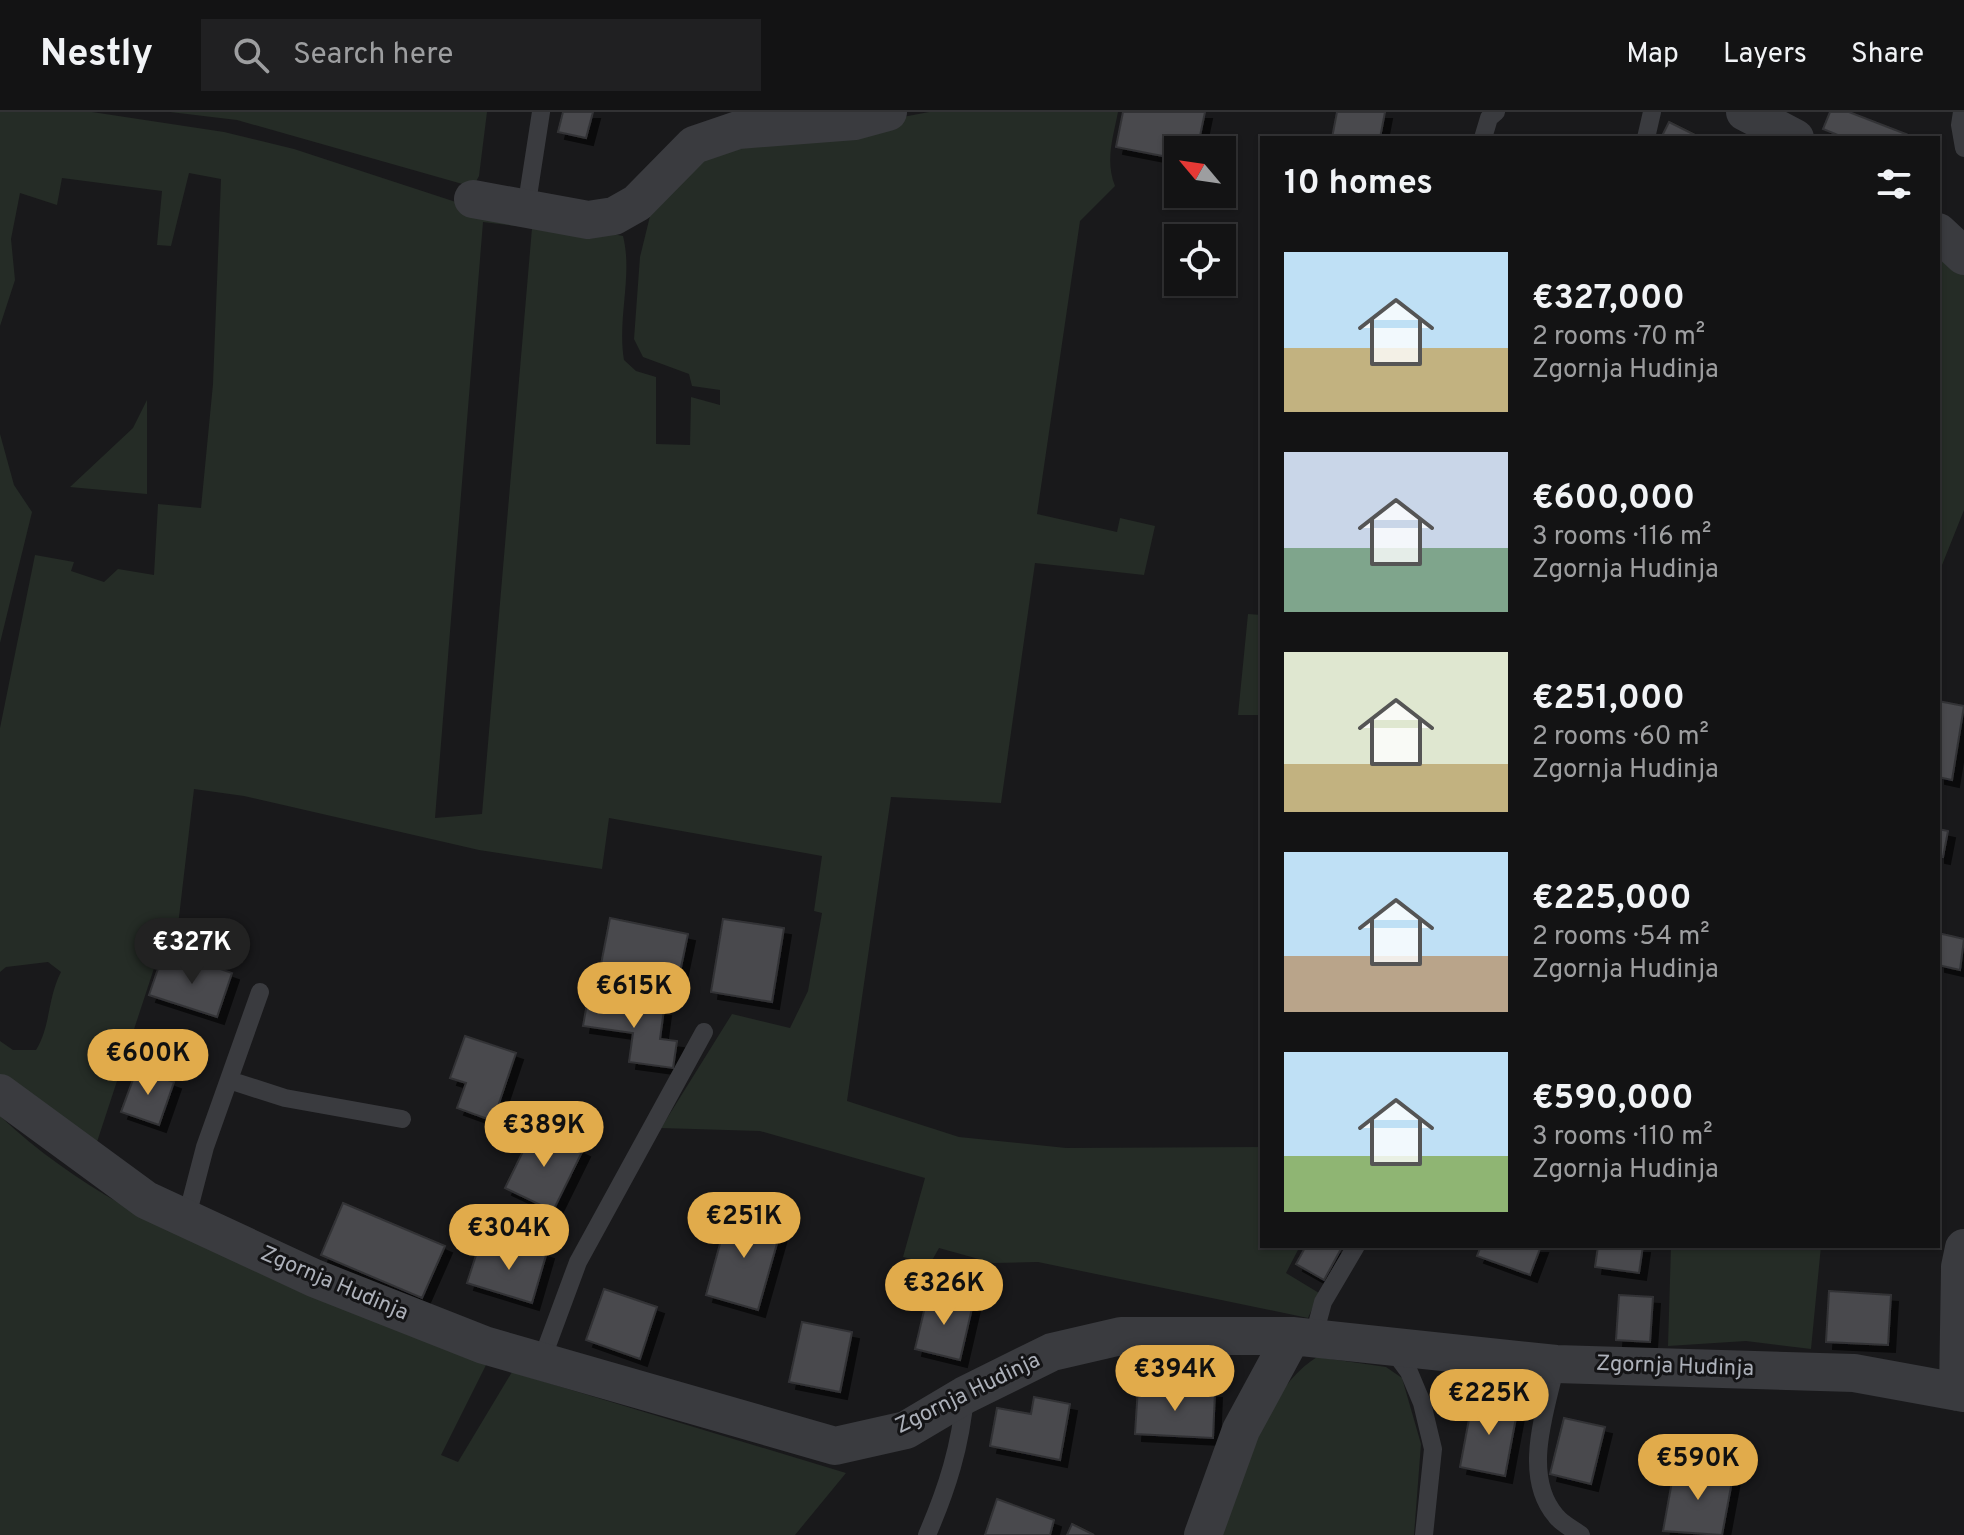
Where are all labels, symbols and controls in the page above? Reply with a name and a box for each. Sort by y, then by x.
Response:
search box [201,19,761,91]
text: Nestly [40,31,153,80]
icon: search [229,33,273,77]
text: Search here [293,37,453,74]
text: Map [1626,37,1679,73]
text: Layers [1723,37,1807,73]
text: Share [1851,37,1924,73]
north arrow [1164,136,1236,208]
map controls [1164,136,1236,296]
icon: filters [1872,162,1916,206]
text: 10 homes [1284,163,1433,206]
button: locate [1164,224,1236,296]
text: €327,000 [1532,278,1685,321]
icon: home [1348,284,1444,380]
text: 2 rooms · 70 m² [1532,321,1705,354]
text: Zgornja Hudinja [1532,354,1719,387]
text: €600,000 [1532,478,1695,521]
icon: home [1348,484,1444,580]
text: 3 rooms · 116 m² [1532,521,1711,554]
text: Zgornja Hudinja [1532,554,1719,587]
text: €251,000 [1532,678,1685,721]
icon: home [1348,684,1444,780]
text: 2 rooms · 60 m² [1532,721,1709,754]
text: Zgornja Hudinja [1532,754,1719,787]
text: €225,000 [1532,878,1692,921]
icon: home [1348,884,1444,980]
pin: €327K [136,918,248,986]
text: 2 rooms · 54 m² [1532,921,1710,954]
text: €327K [152,927,232,960]
text: Zgornja Hudinja [1532,954,1719,987]
pin: €615K [578,962,690,1030]
text: €615K [595,971,673,1004]
pin: €600K [92,1029,204,1097]
text: €600K [105,1038,191,1071]
text: €590,000 [1532,1078,1694,1121]
icon: home [1348,1084,1444,1180]
pin: €389K [488,1101,600,1169]
text: €389K [503,1110,585,1143]
text: 3 rooms · 110 m² [1532,1121,1713,1154]
text: Zgornja Hudinja [1532,1154,1719,1187]
pin: €251K [688,1192,800,1260]
text: €251K [705,1201,783,1234]
pin: €304K [453,1204,565,1272]
text: €304K [467,1213,551,1246]
street label: Zgornja Hudinja [256,1241,412,1327]
pin: €326K [888,1259,1000,1327]
text: €326K [903,1268,985,1301]
pin: €394K [1119,1345,1231,1413]
street label: Zgornja Hudinja [891,1347,1045,1441]
street label: Zgornja Hudinja [1596,1351,1754,1383]
text: €394K [1133,1354,1217,1387]
pin: €225K [1433,1369,1545,1437]
text: €225K [1448,1378,1530,1411]
pin: €590K [1642,1434,1754,1502]
text: €590K [1656,1443,1740,1476]

